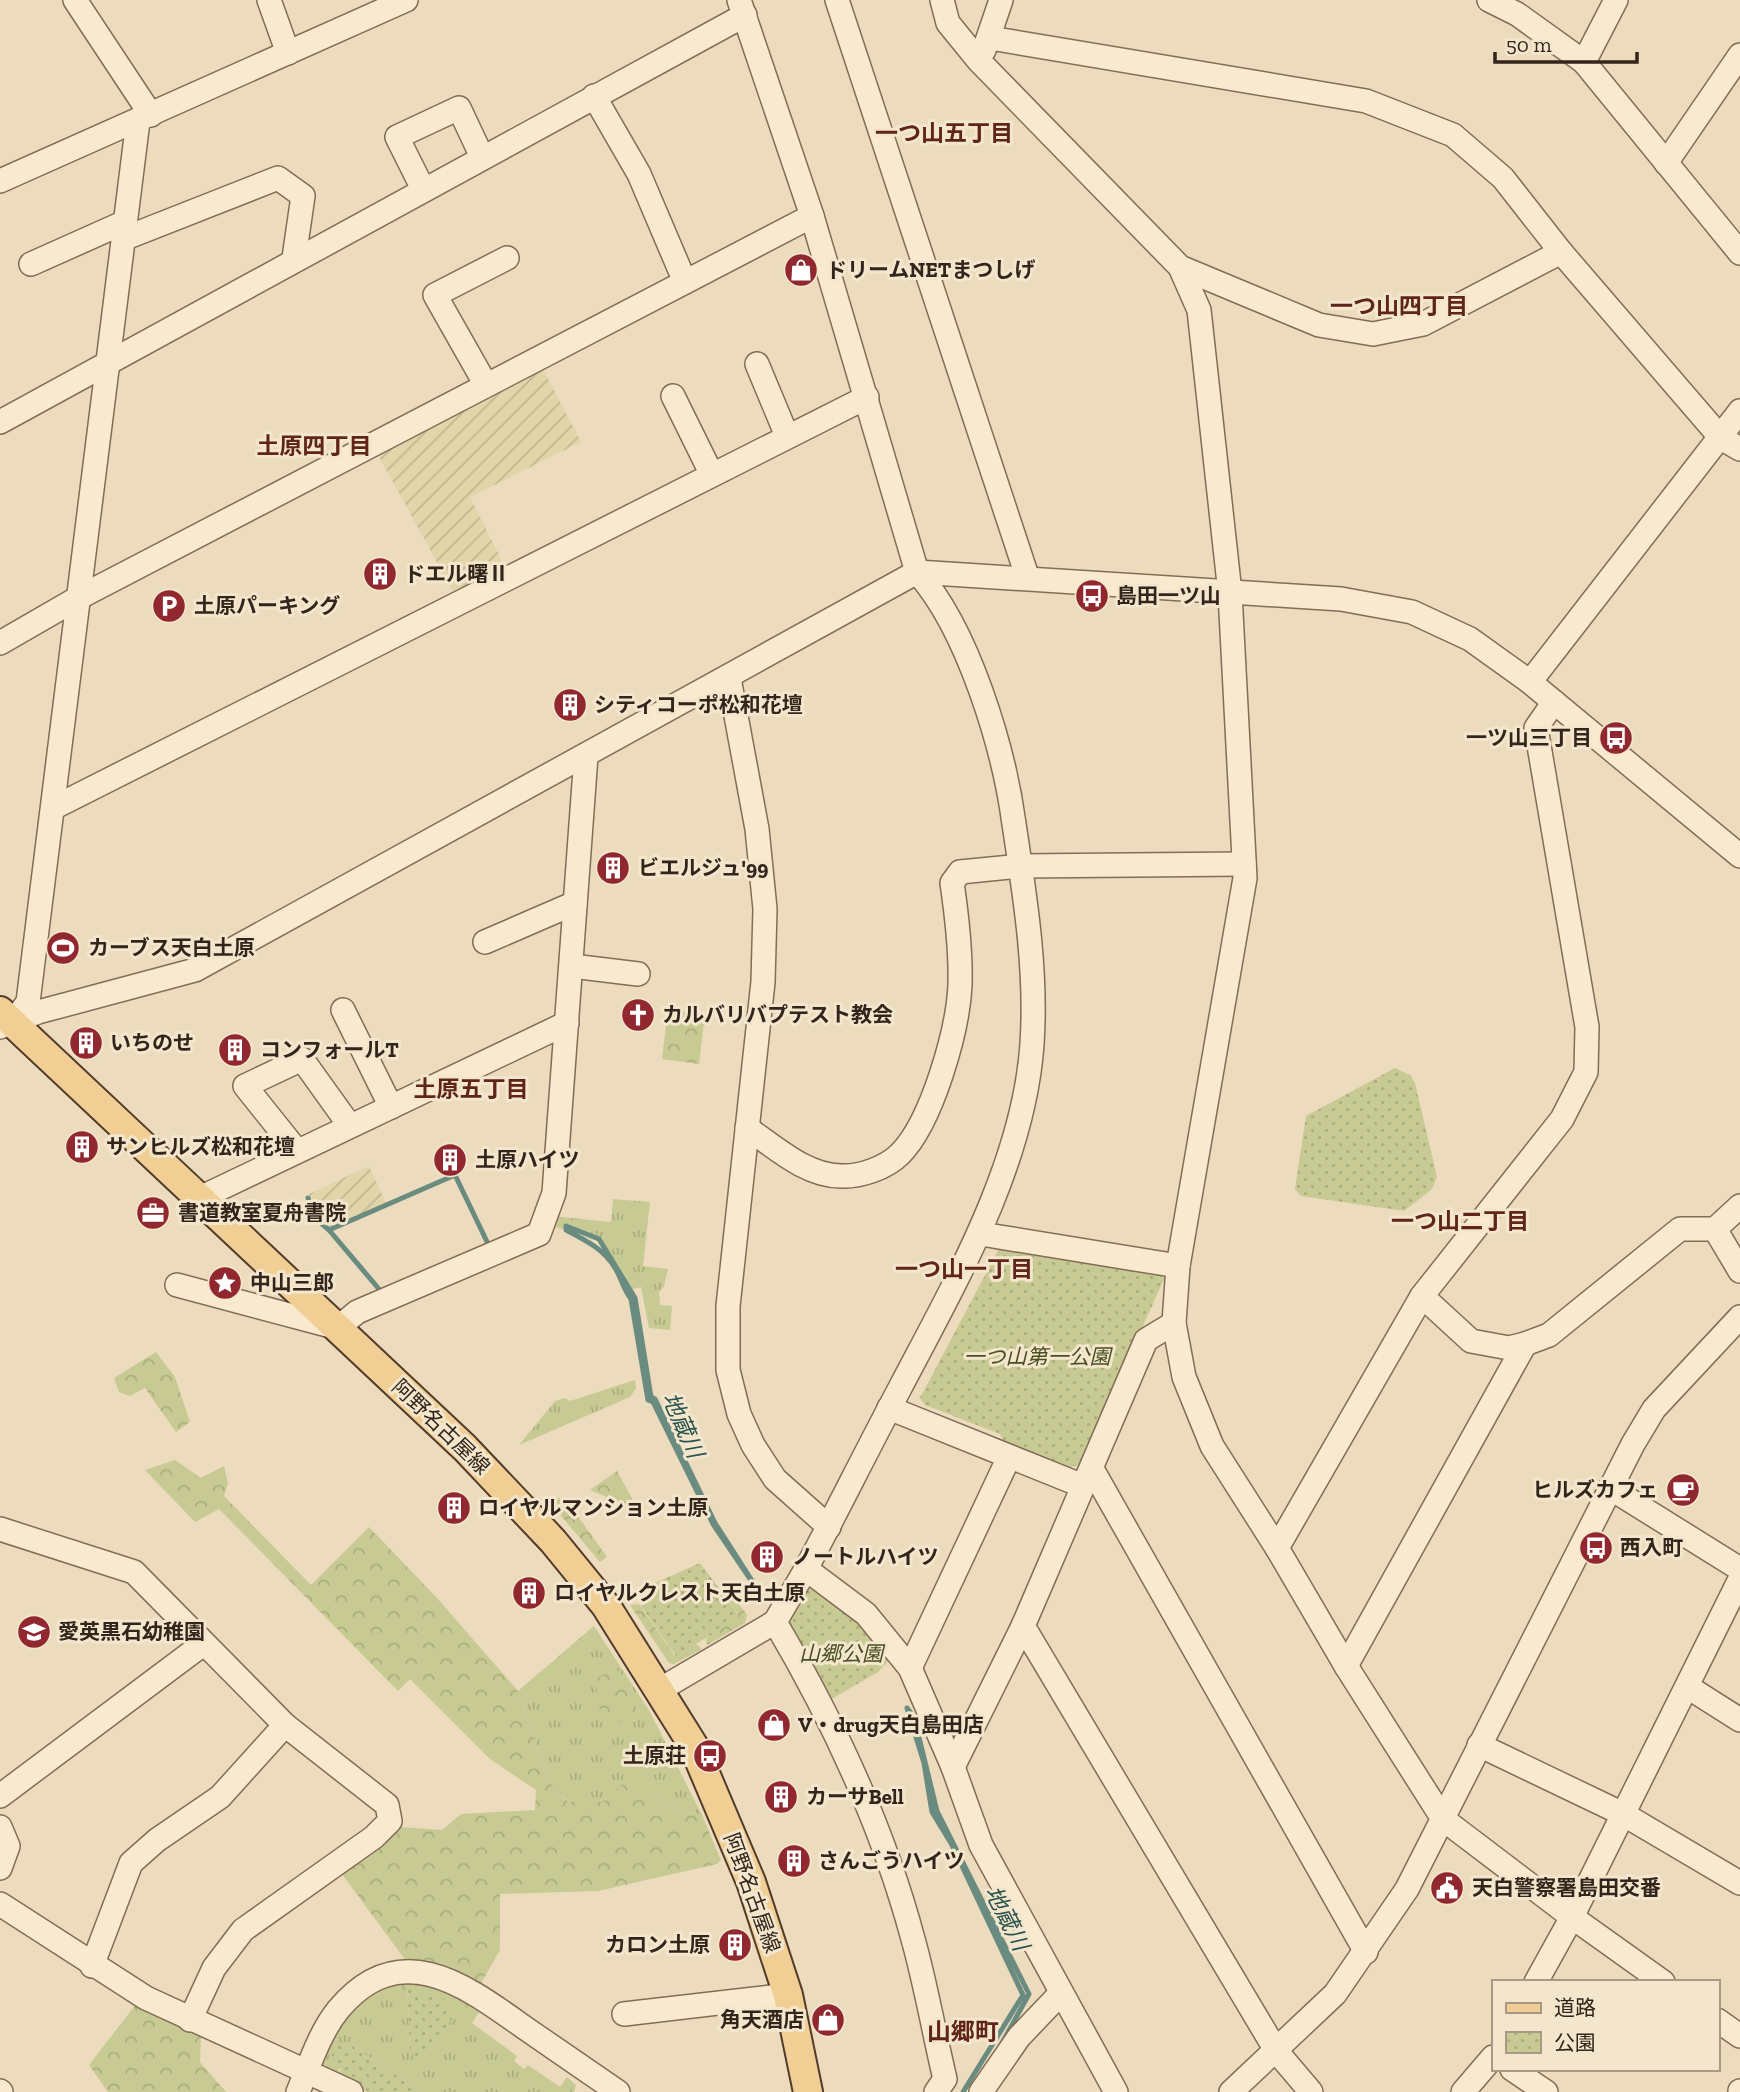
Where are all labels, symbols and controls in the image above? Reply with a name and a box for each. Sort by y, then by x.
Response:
scale bar [1495,21,1637,65]
text: 50 m [1506,32,1552,57]
district label: 一つ山五丁目 [875,119,1013,147]
shop icon: ドリームNETまつしげ [782,251,820,289]
place label: ドリームNETまつしげ [826,257,1035,282]
district label: 一つ山四丁目 [1330,292,1468,320]
district label: 土原四丁目 [257,432,372,460]
building icon: ドエル曙Ⅱ [361,555,399,593]
place label: ドエル曙Ⅱ [404,561,509,586]
bus stop icon: 島田一ツ山 [1073,577,1111,615]
place label: 島田一ツ山 [1116,583,1221,608]
parking icon: 土原パーキング [150,587,188,625]
place label: 土原パーキング [194,593,340,618]
building icon: シティコーポ松和花壇 [551,686,589,724]
place label: シティコーポ松和花壇 [594,692,803,717]
bus stop icon: 一ツ山三丁目 [1597,719,1635,757]
place label: 一ツ山三丁目 [1466,725,1592,750]
building icon: ビエルジュ'99 [594,849,632,887]
place label: ビエルジュ'99 [638,855,768,880]
sports icon: カーブス天白土原 [44,929,82,967]
place label: カーブス天白土原 [88,935,255,960]
church icon: カルバリバプテスト教会 [619,996,657,1034]
place label: カルバリバプテスト教会 [662,1002,893,1027]
building icon: いちのせ [67,1024,105,1062]
place label: いちのせ [110,1030,194,1055]
building icon: コンフォールT [216,1031,254,1069]
place label: コンフォールT [260,1037,399,1062]
district label: 土原五丁目 [414,1075,529,1103]
building icon: サンヒルズ松和花壇 [63,1128,101,1166]
place label: サンヒルズ松和花壇 [106,1134,295,1159]
building icon: 土原ハイツ [431,1141,469,1179]
place label: 土原ハイツ [475,1147,580,1172]
office icon: 書道教室夏舟書院 [134,1194,172,1232]
place label: 書道教室夏舟書院 [178,1200,346,1225]
district label: 一つ山二丁目 [1391,1207,1529,1235]
district label: 一つ山一丁目 [895,1255,1033,1283]
place icon: 中山三郎 [206,1264,244,1302]
place label: 中山三郎 [250,1270,334,1295]
park label: 一つ山第一公園 [964,1344,1113,1369]
street label: 阿野名古屋線 [387,1374,495,1479]
water label: 地蔵川 [656,1388,711,1465]
cafe icon: ヒルズカフェ [1664,1471,1702,1509]
place label: ヒルズカフェ [1532,1477,1658,1502]
building icon: ロイヤルマンション土原 [435,1489,473,1527]
place label: ロイヤルマンション土原 [478,1495,708,1520]
bus stop icon: 西入町 [1577,1529,1615,1567]
place label: 西入町 [1620,1535,1683,1560]
building icon: ノートルハイツ [748,1538,786,1576]
place label: ノートルハイツ [792,1544,939,1569]
building icon: ロイヤルクレスト天白土原 [510,1574,548,1612]
place label: ロイヤルクレスト天白土原 [554,1580,805,1605]
school or university icon: 愛英黒石幼稚園 [15,1613,53,1651]
place label: 愛英黒石幼稚園 [58,1619,205,1644]
park label: 山郷公園 [799,1641,886,1666]
shop icon: V・drug天白島田店 [755,1706,793,1744]
place label: V・drug天白島田店 [798,1712,984,1737]
bus stop icon: 土原荘 [691,1737,729,1775]
place label: 土原荘 [623,1743,686,1768]
building icon: カーサBell [762,1778,800,1816]
place label: カーサBell [806,1784,904,1809]
street label: 阿野名古屋線 [719,1829,786,1956]
building icon: さんごうハイツ [775,1842,813,1880]
place label: さんごうハイツ [818,1848,965,1873]
public building icon: 天白警察署島田交番 [1428,1869,1466,1907]
place label: 天白警察署島田交番 [1472,1875,1661,1900]
water label: 地蔵川 [979,1881,1036,1958]
building icon: カロン土原 [716,1926,754,1964]
place label: カロン土原 [605,1932,710,1957]
legend [1492,1980,1719,2071]
text: 道路 [1554,1995,1596,2020]
shop icon: 角天酒店 [809,2001,847,2039]
place label: 角天酒店 [720,2007,804,2032]
district label: 山郷町 [927,2017,999,2046]
text: 公園 [1554,2030,1596,2055]

